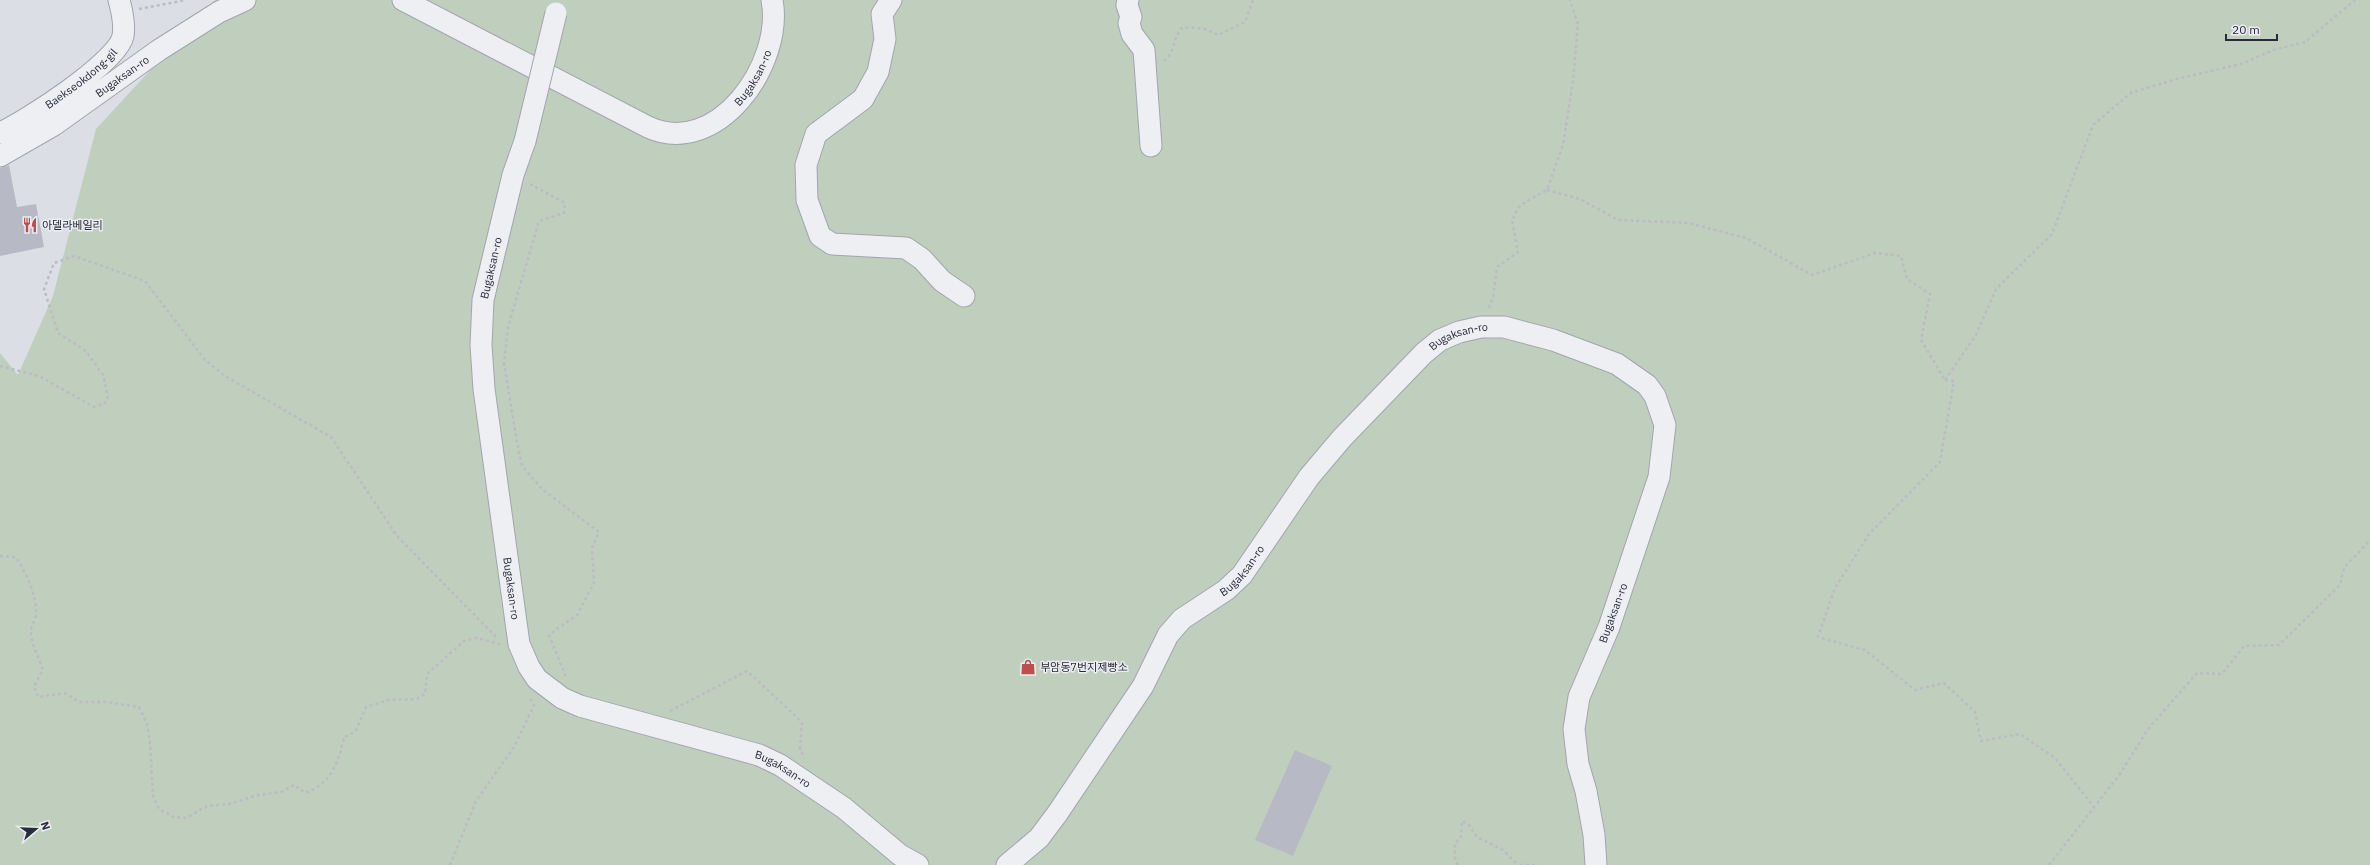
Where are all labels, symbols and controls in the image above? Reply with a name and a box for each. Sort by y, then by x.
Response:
scale bar [2226,16,2277,42]
text: 20 m [2232,22,2260,37]
street label: Baekseokdong-gil [42,46,120,112]
street label: Bugaksan-ro [731,48,774,109]
street label: Bugaksan-ro [93,52,152,100]
restaurant icon: 아델라베일리 [21,216,39,234]
place label: 아델라베일리 [42,218,103,232]
street label: Bugaksan-ro [477,236,505,300]
street label: Bugaksan-ro [1426,320,1488,353]
street label: Bugaksan-ro [1217,542,1267,599]
street label: Bugaksan-ro [500,556,523,620]
street label: Bugaksan-ro [1596,581,1630,645]
shop icon: 부암동7번지제빵소 [1019,658,1037,676]
place label: 부암동7번지제빵소 [1040,660,1128,674]
street label: Bugaksan-ro [754,747,814,791]
north arrow [16,809,56,849]
text: N [38,820,53,832]

